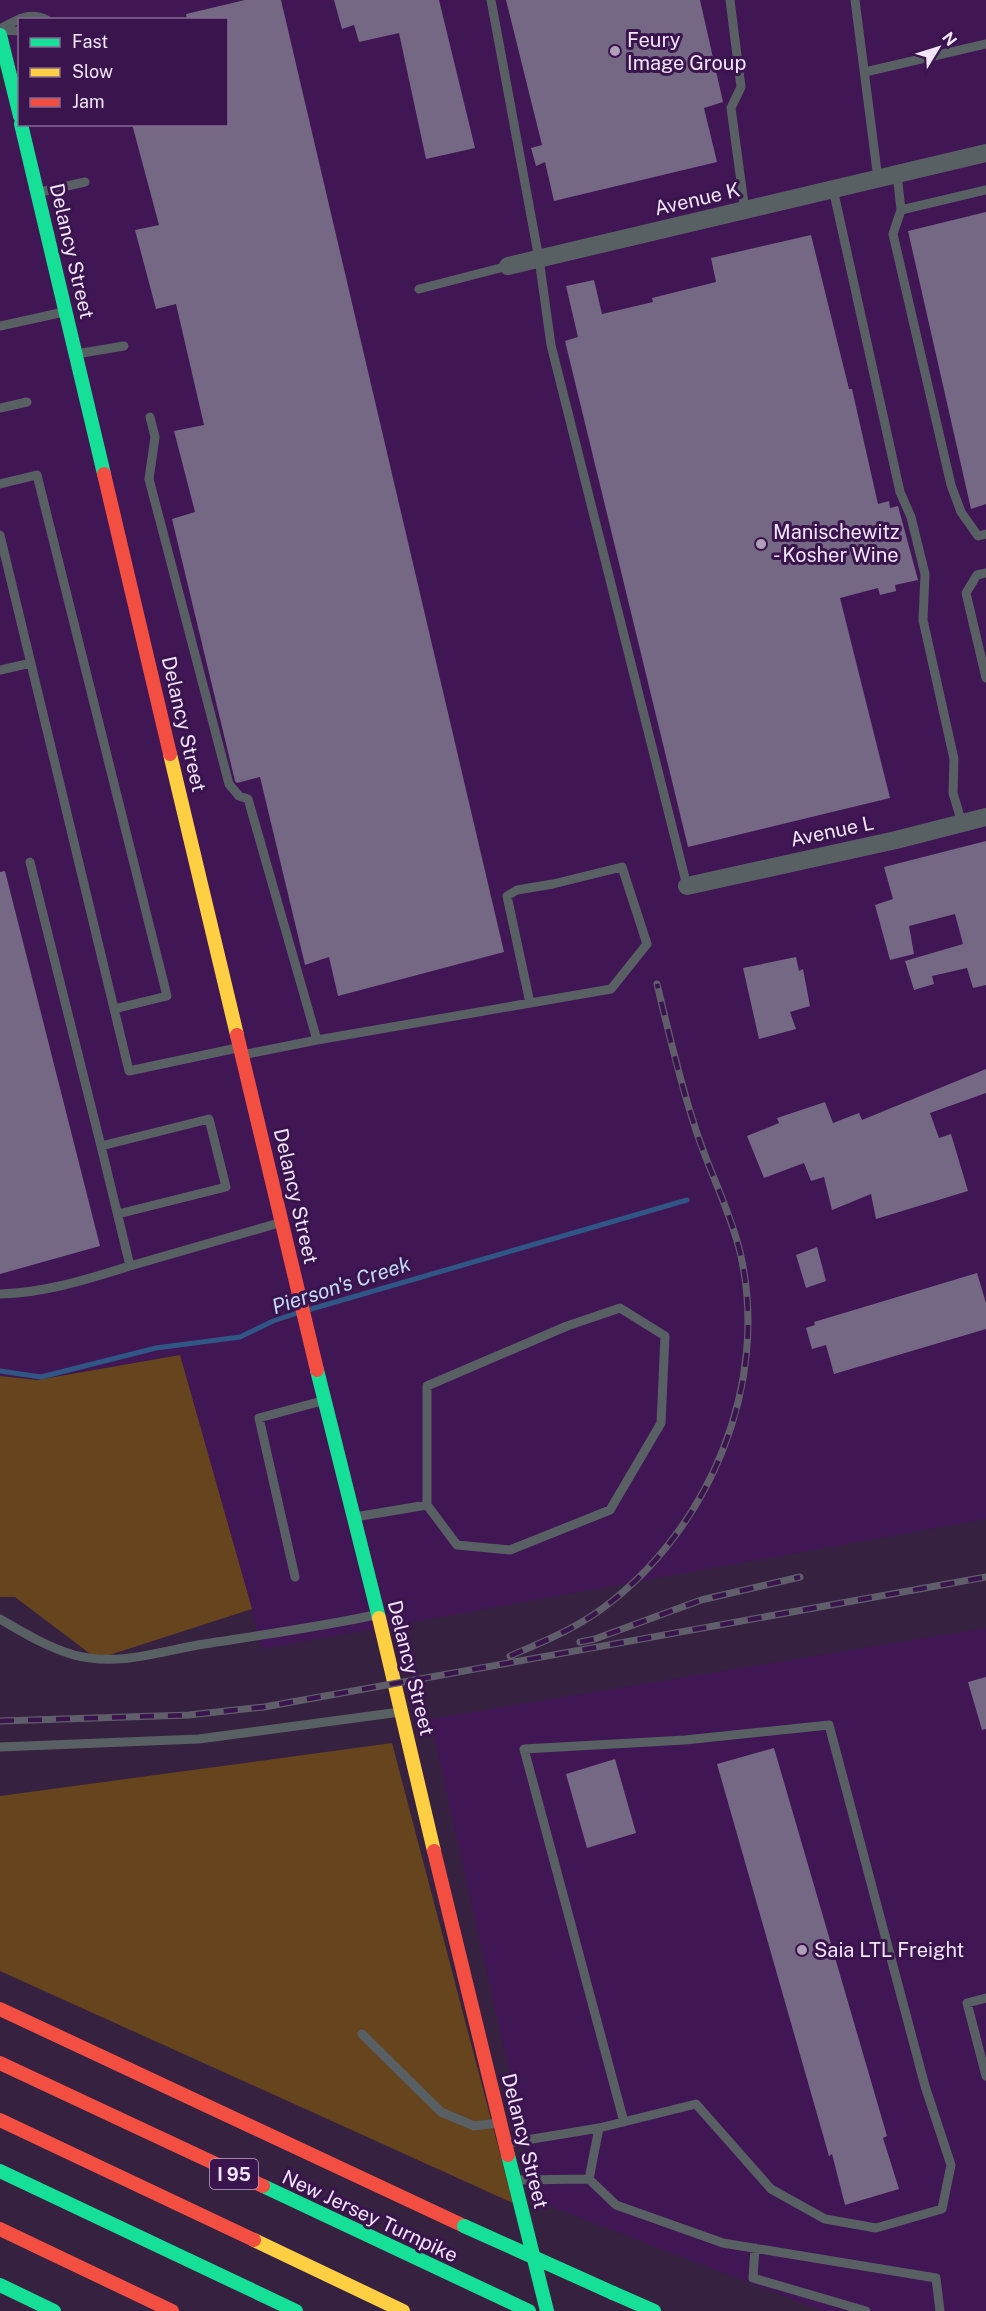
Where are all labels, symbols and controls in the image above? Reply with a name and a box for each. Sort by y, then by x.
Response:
legend [18,18,228,126]
north arrow [908,18,968,78]
place label: Feury Image Group [627,28,746,75]
text: N [938,28,961,50]
text: Fast [72,31,108,52]
marker: Feury Image Group [608,44,622,58]
text: Slow [72,61,113,82]
text: Jam [72,91,105,112]
street label: Avenue K [652,178,742,220]
street label: Delancy Street [45,181,99,321]
place label: Manischewitz - Kosher Wine [773,520,900,567]
marker: Manischewitz - Kosher Wine [754,537,768,551]
street label: Delancy Street [157,654,211,794]
street label: Avenue L [788,810,876,852]
street label: Delancy Street [269,1126,323,1266]
water label: Pierson's Creek [269,1251,414,1319]
street label: Delancy Street [383,1598,439,1738]
place label: Saia LTL Freight [814,1938,964,1962]
marker: Saia LTL Freight [795,1943,809,1957]
street label: Delancy Street [497,2071,553,2211]
road number: I 95 [210,2159,258,2189]
street label: New Jersey Turnpike [278,2165,462,2267]

